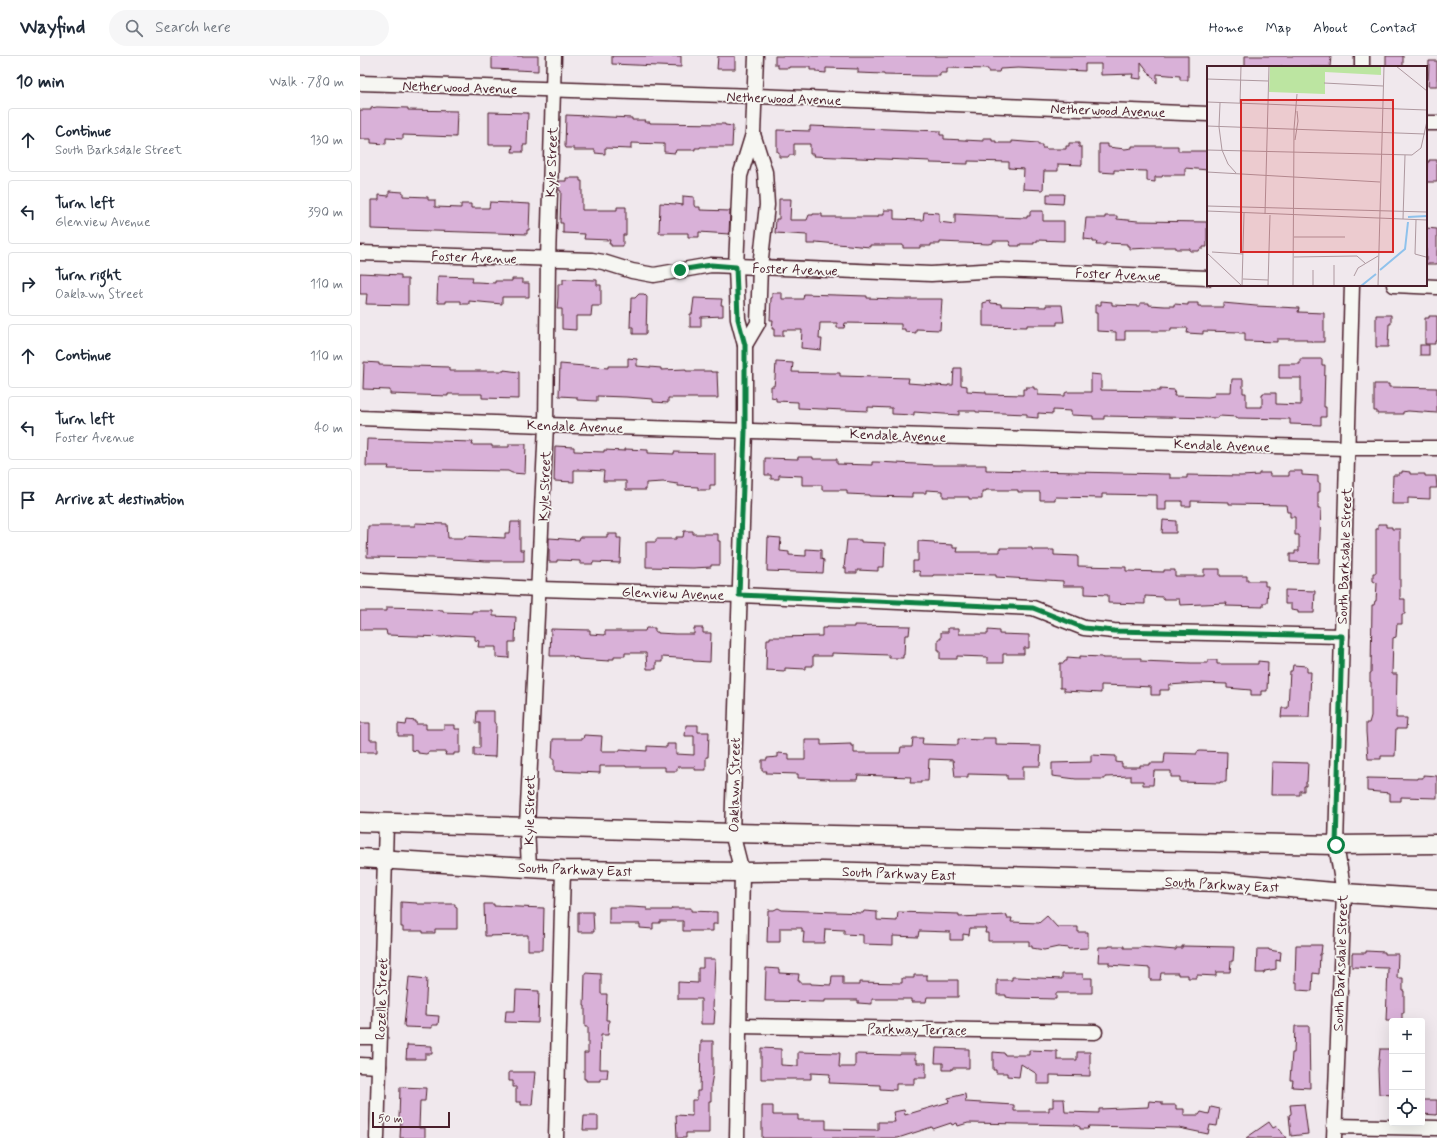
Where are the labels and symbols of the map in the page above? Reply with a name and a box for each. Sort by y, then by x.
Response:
inset map [1207,66,1427,286]
street label: Netherwood Avenue [402,77,518,99]
street label: Netherwood Avenue [726,88,842,110]
street label: Netherwood Avenue [1050,100,1166,122]
street label: Kyle Street [542,126,562,198]
street label: Foster Avenue [431,248,517,268]
street label: Foster Avenue [752,260,838,280]
route end [671,261,689,279]
street label: Foster Avenue [1075,265,1161,285]
street label: Kendale Avenue [526,416,624,438]
street label: Kendale Avenue [849,425,947,447]
street label: Kendale Avenue [1173,435,1271,457]
street label: Kyle Street [535,450,555,522]
street label: South Barksdale Street [1334,487,1356,625]
street label: Glenview Avenue [621,583,725,605]
street label: Oaklawn Street [725,737,745,833]
street label: Kyle Street [520,774,540,845]
route start [1327,836,1345,854]
street label: South Parkway East [517,859,633,881]
street label: South Parkway East [841,863,957,885]
street label: South Parkway East [1164,873,1280,897]
street label: South Barksdale Street [1330,894,1352,1032]
street label: Rozelle Street [372,958,392,1040]
street label: Parkway Terrace [867,1020,967,1040]
scale bar [372,1110,450,1129]

